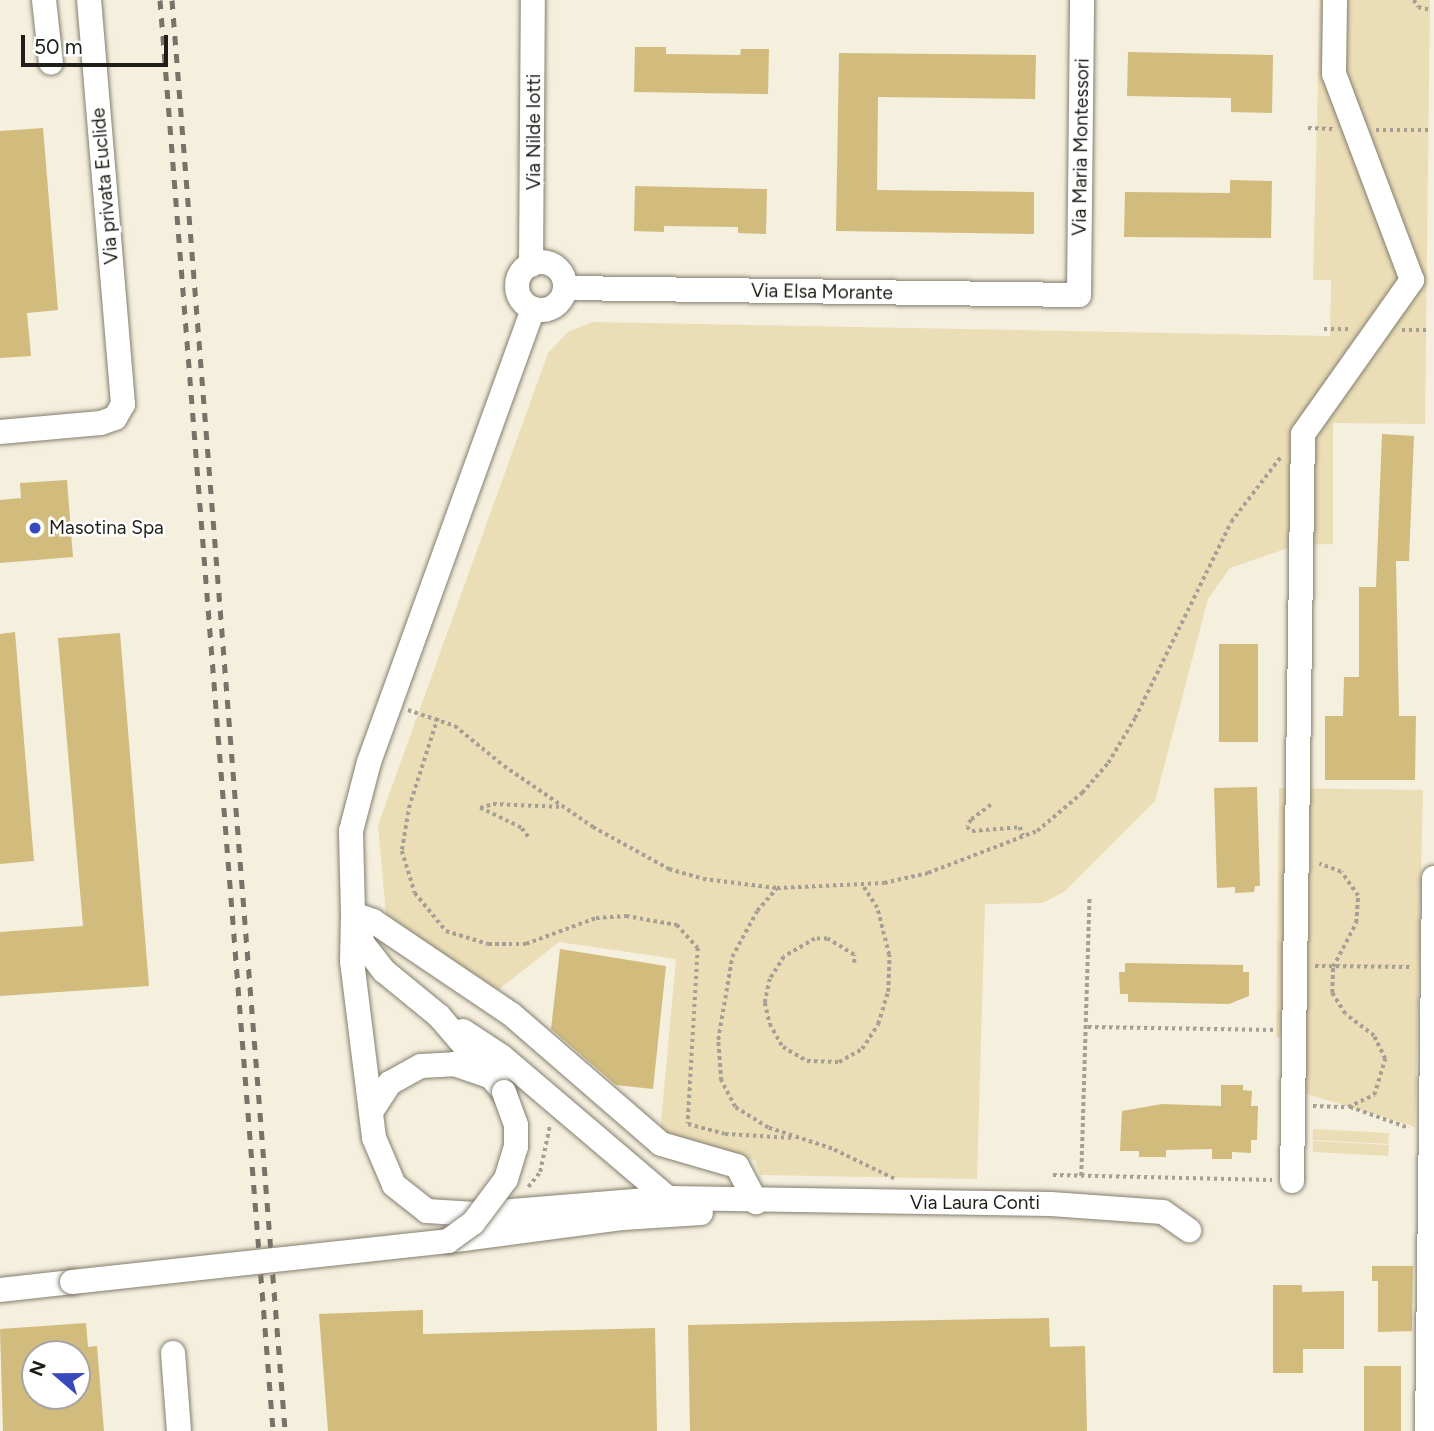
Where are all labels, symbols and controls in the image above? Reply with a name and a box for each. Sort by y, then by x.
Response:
scale bar [24,21,172,65]
text: 50 m [34,34,83,59]
street label: Via Maria Montessori [1068,58,1094,236]
street label: Via Nilde Iotti [523,74,545,190]
street label: Via privata Euclide [87,107,123,265]
street label: Via Elsa Morante [751,279,893,305]
place label: Masotina Spa [49,517,164,539]
marker: Masotina Spa [27,520,43,536]
street label: Via Laura Conti [910,1192,1040,1214]
north arrow [21,1340,91,1410]
text: N [24,1357,51,1379]

